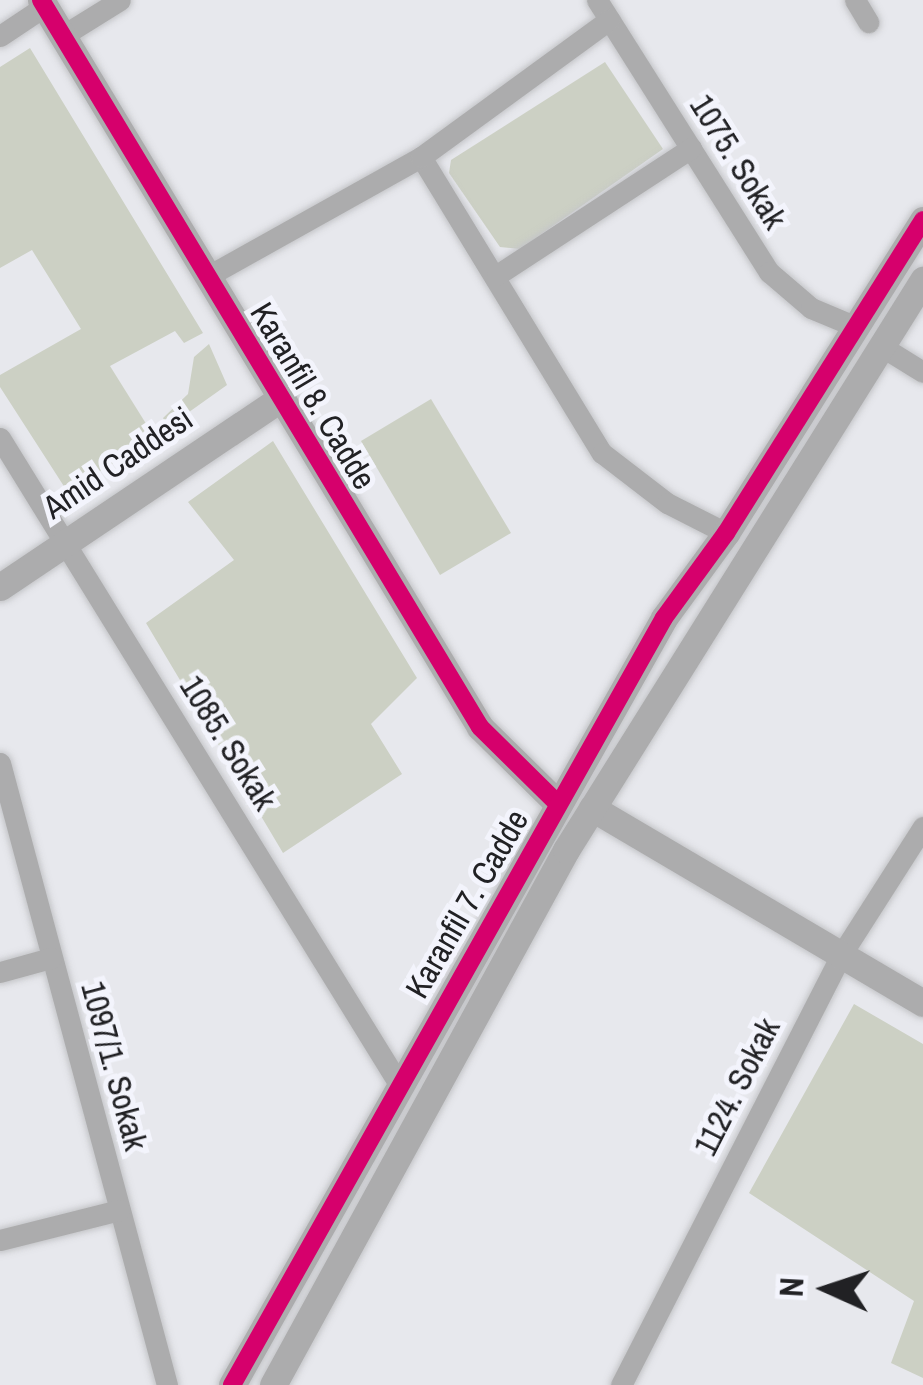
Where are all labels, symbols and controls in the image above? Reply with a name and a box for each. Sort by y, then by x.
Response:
street label: 1075. Sokak [681,88,795,236]
street label: Karanfil 8. Cadde [242,296,384,496]
street label: Amid Caddesi [36,399,200,527]
street label: 1085. Sokak [171,669,285,817]
street label: Karanfil 7. Cadde [397,803,537,1005]
street label: 1097/1. Sokak [72,977,156,1155]
street label: 1124. Sokak [686,1012,788,1162]
north arrow [767,1229,887,1349]
text: N [769,1276,814,1298]

